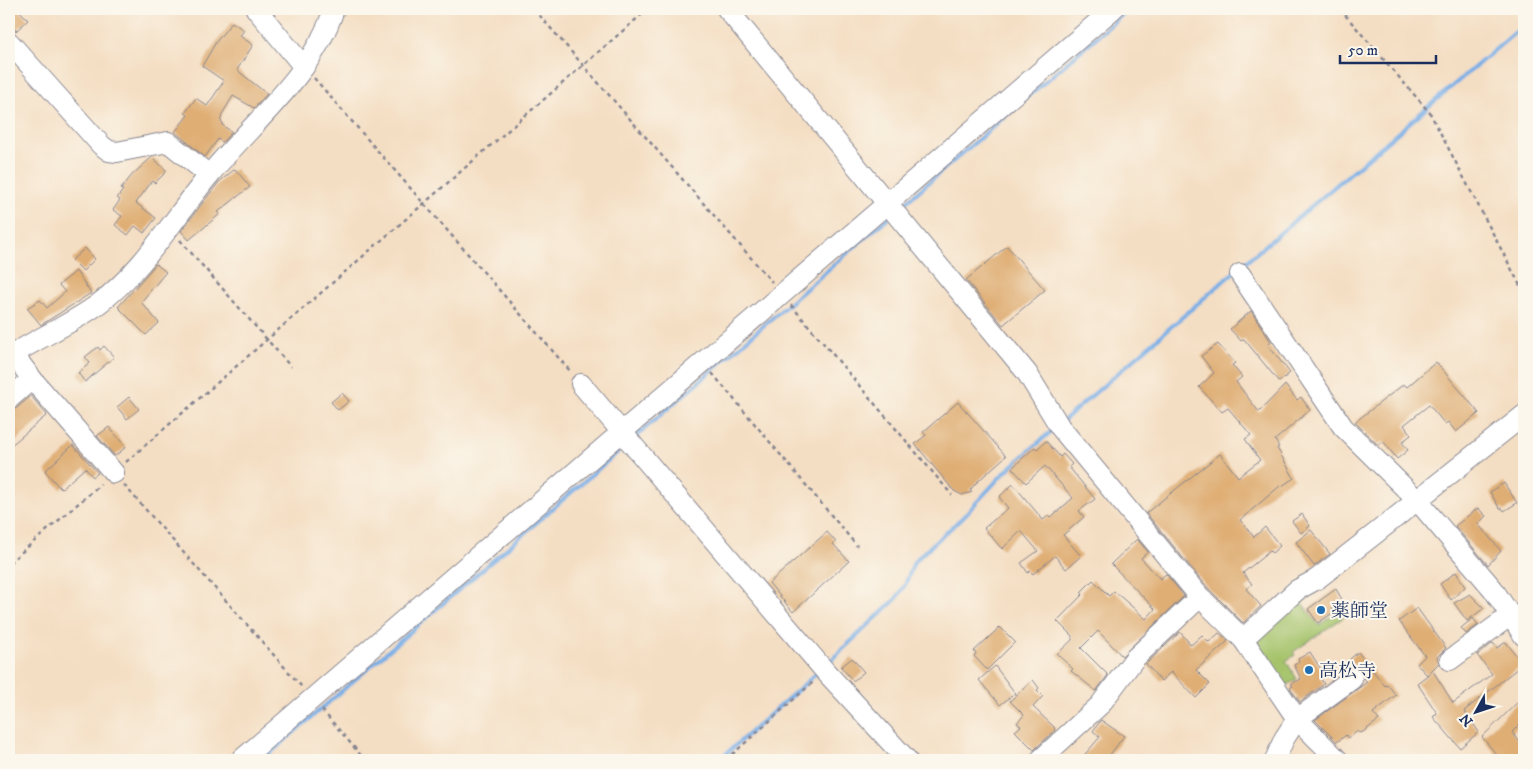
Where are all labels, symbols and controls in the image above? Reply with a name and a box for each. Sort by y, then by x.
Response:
scale bar [1340,32,1437,64]
text: 50 m [1348,41,1378,60]
place label: 薬師堂 [1331,600,1388,623]
marker: 薬師堂 [1315,604,1327,616]
place label: 高松寺 [1319,660,1376,683]
marker: 高松寺 [1303,664,1315,676]
north arrow [1450,686,1500,736]
text: N [1456,709,1477,730]

